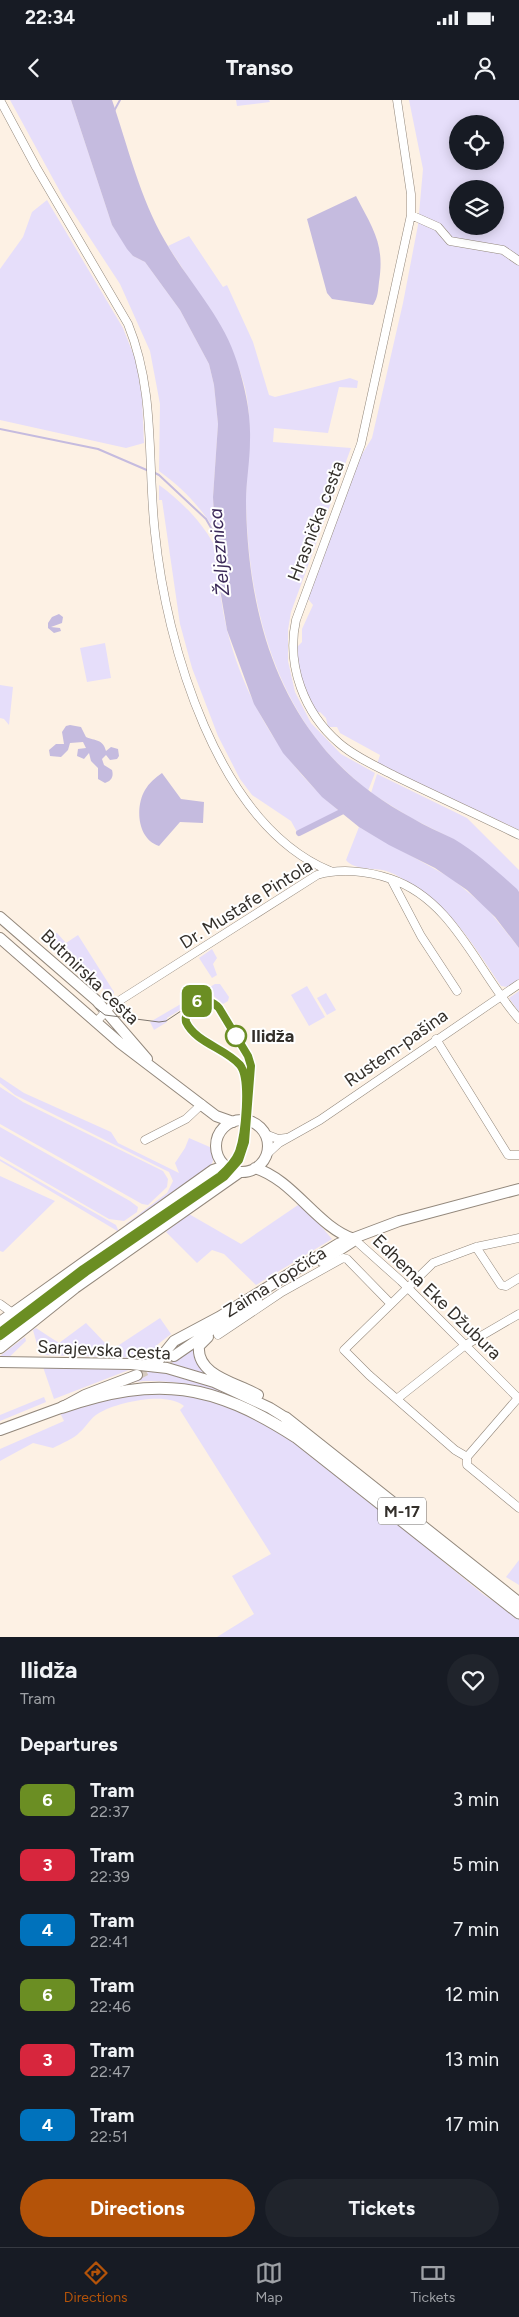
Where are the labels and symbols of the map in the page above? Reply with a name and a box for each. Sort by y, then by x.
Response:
street label: Hrasnička cesta [283,458,349,584]
water label: Željeznica [204,507,234,597]
street label: Dr. Mustafe Pintola [176,854,316,954]
street label: Butmirska cesta [36,925,144,1029]
line badge: 6 [181,985,213,1017]
street label: Rustem-pašina [340,1004,452,1092]
marker: Ilidža [225,1025,247,1047]
place label: Ilidža [251,1025,294,1047]
street label: Edhema Eke Džubura [368,1230,506,1364]
street label: Zaima Topčića [220,1242,330,1322]
street label: Sarajevska cesta [37,1336,171,1364]
road number: M-17 [378,1498,426,1524]

